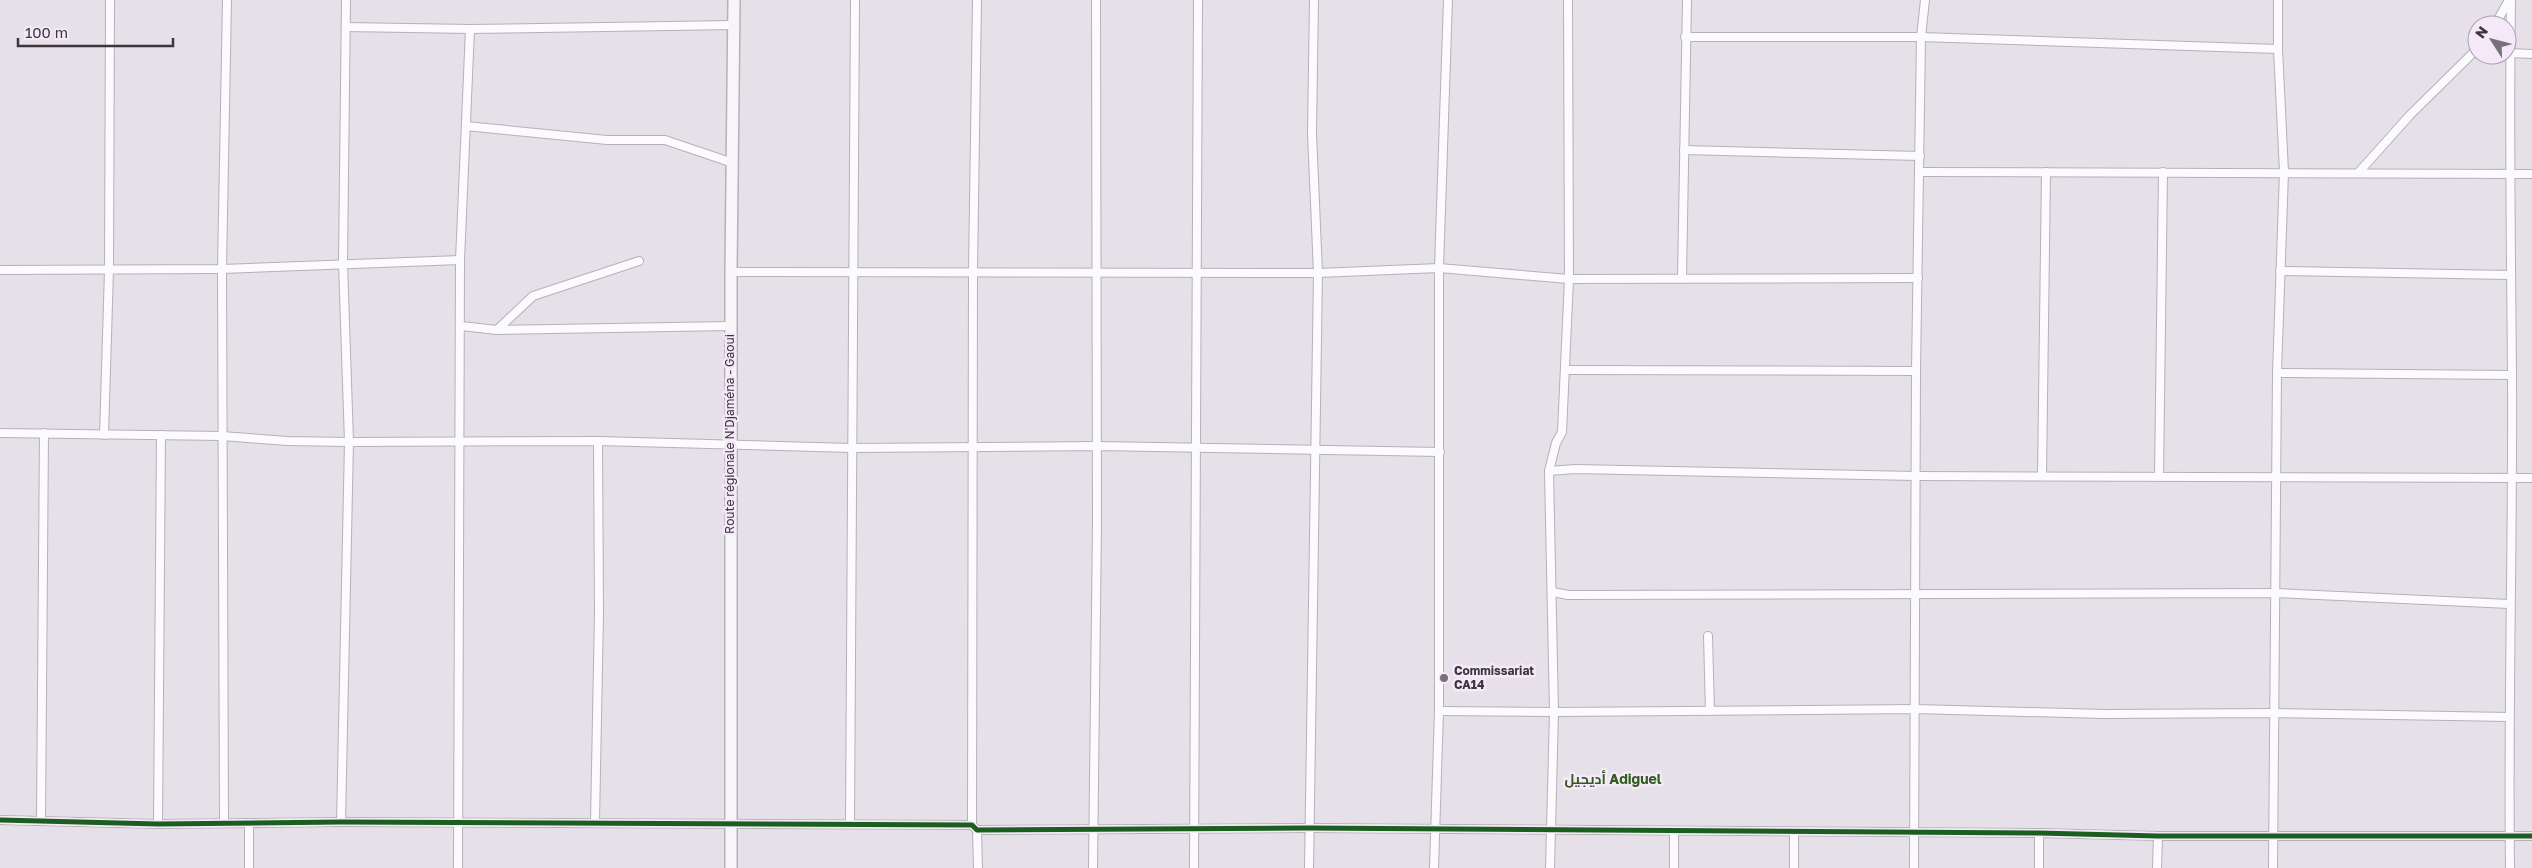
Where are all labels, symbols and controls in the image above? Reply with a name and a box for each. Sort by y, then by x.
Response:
scale bar [18,15,172,47]
north arrow [2467,15,2517,65]
text: 100 m [25,23,68,41]
text: N [2471,23,2491,41]
street label: Route régionale N'Djaména - Gaoui [722,334,737,534]
place label: Commissariat CA14 [1454,663,1534,692]
marker: Commissariat CA14 [1438,672,1450,684]
district label: أديجيل Adiguel [1565,770,1662,788]

